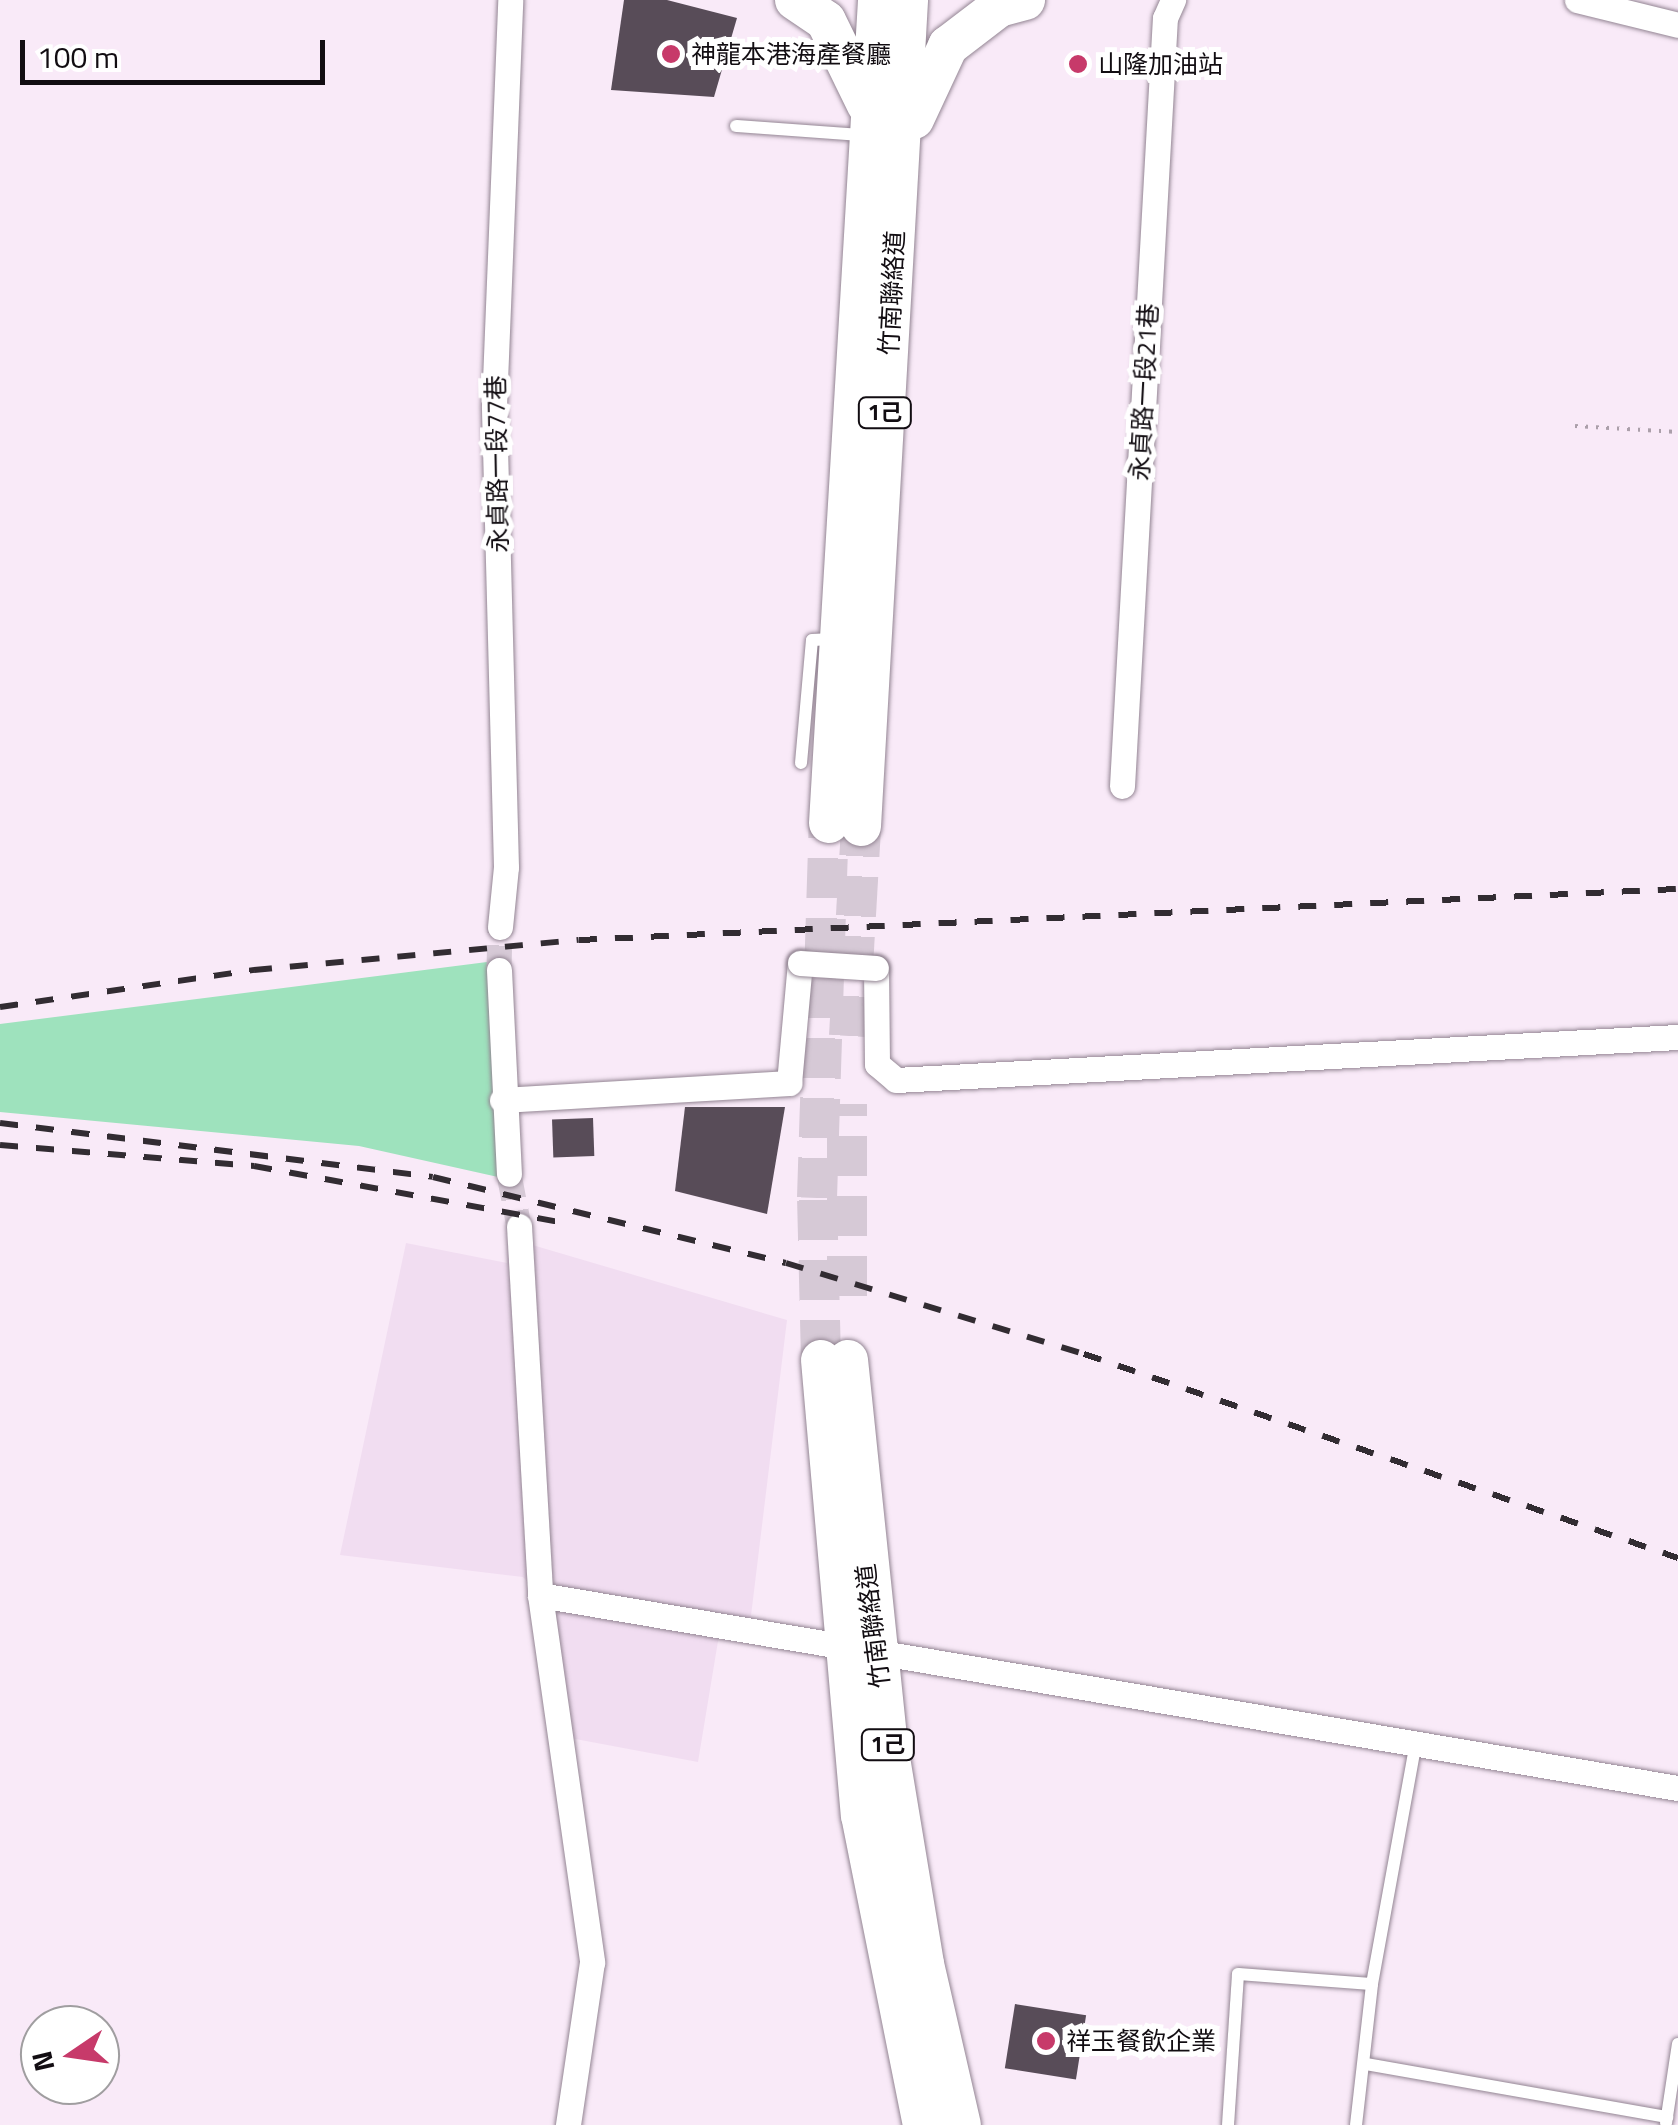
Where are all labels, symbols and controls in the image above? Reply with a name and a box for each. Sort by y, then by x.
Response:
scale bar [25,20,330,82]
text: 100 m [37,34,119,80]
place label: 神龍本港海產餐廳 [691,39,891,69]
marker: 神龍本港海產餐廳 [660,43,682,65]
place label: 山隆加油站 [1098,49,1223,79]
marker: 山隆加油站 [1067,53,1089,75]
street label: 竹南聯絡道 [874,230,910,356]
street label: 永貞路一段21巷 [1124,302,1164,482]
street label: 永貞路一段77巷 [480,375,514,553]
road number: 1己 [858,396,912,430]
street label: 竹南聯絡道 [850,1562,896,1690]
road number: 1己 [860,1728,916,1762]
north arrow [20,2005,120,2105]
place label: 祥玉餐飲企業 [1066,2026,1216,2056]
marker: 祥玉餐飲企業 [1035,2030,1057,2052]
text: N [19,2047,65,2076]

